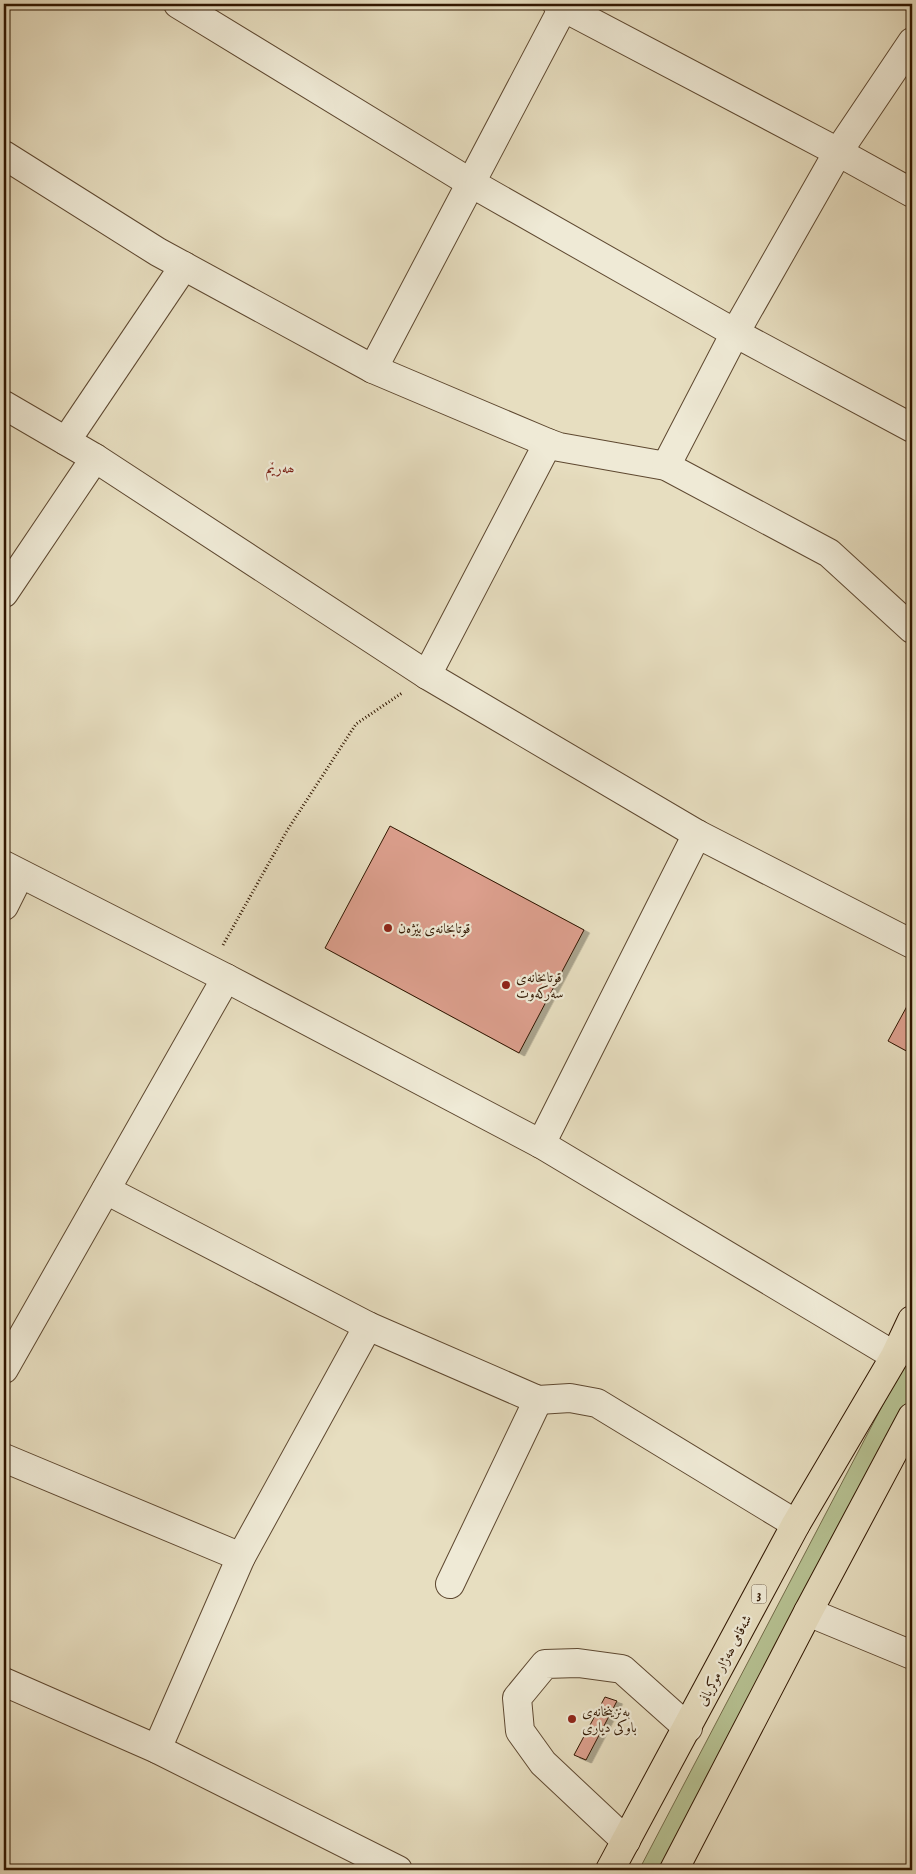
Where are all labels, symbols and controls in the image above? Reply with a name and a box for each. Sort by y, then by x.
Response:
district label: ھەرێم [266,459,295,481]
place label: قوتابخانەی بێژەن [398,920,470,938]
marker: قوتابخانەی بێژەن [382,922,394,934]
place label: قوتابخانەی سەرکەوت [516,969,563,1003]
marker: قوتابخانەی سەرکەوت [500,979,512,991]
road number: 3 [752,1585,766,1604]
street label: شەقامی ھەژار موکریانی [693,1612,756,1709]
place label: بەنزینخانەی باوکی دیاری [582,1703,637,1737]
marker: بەنزینخانەی باوکی دیاری [566,1713,578,1725]

